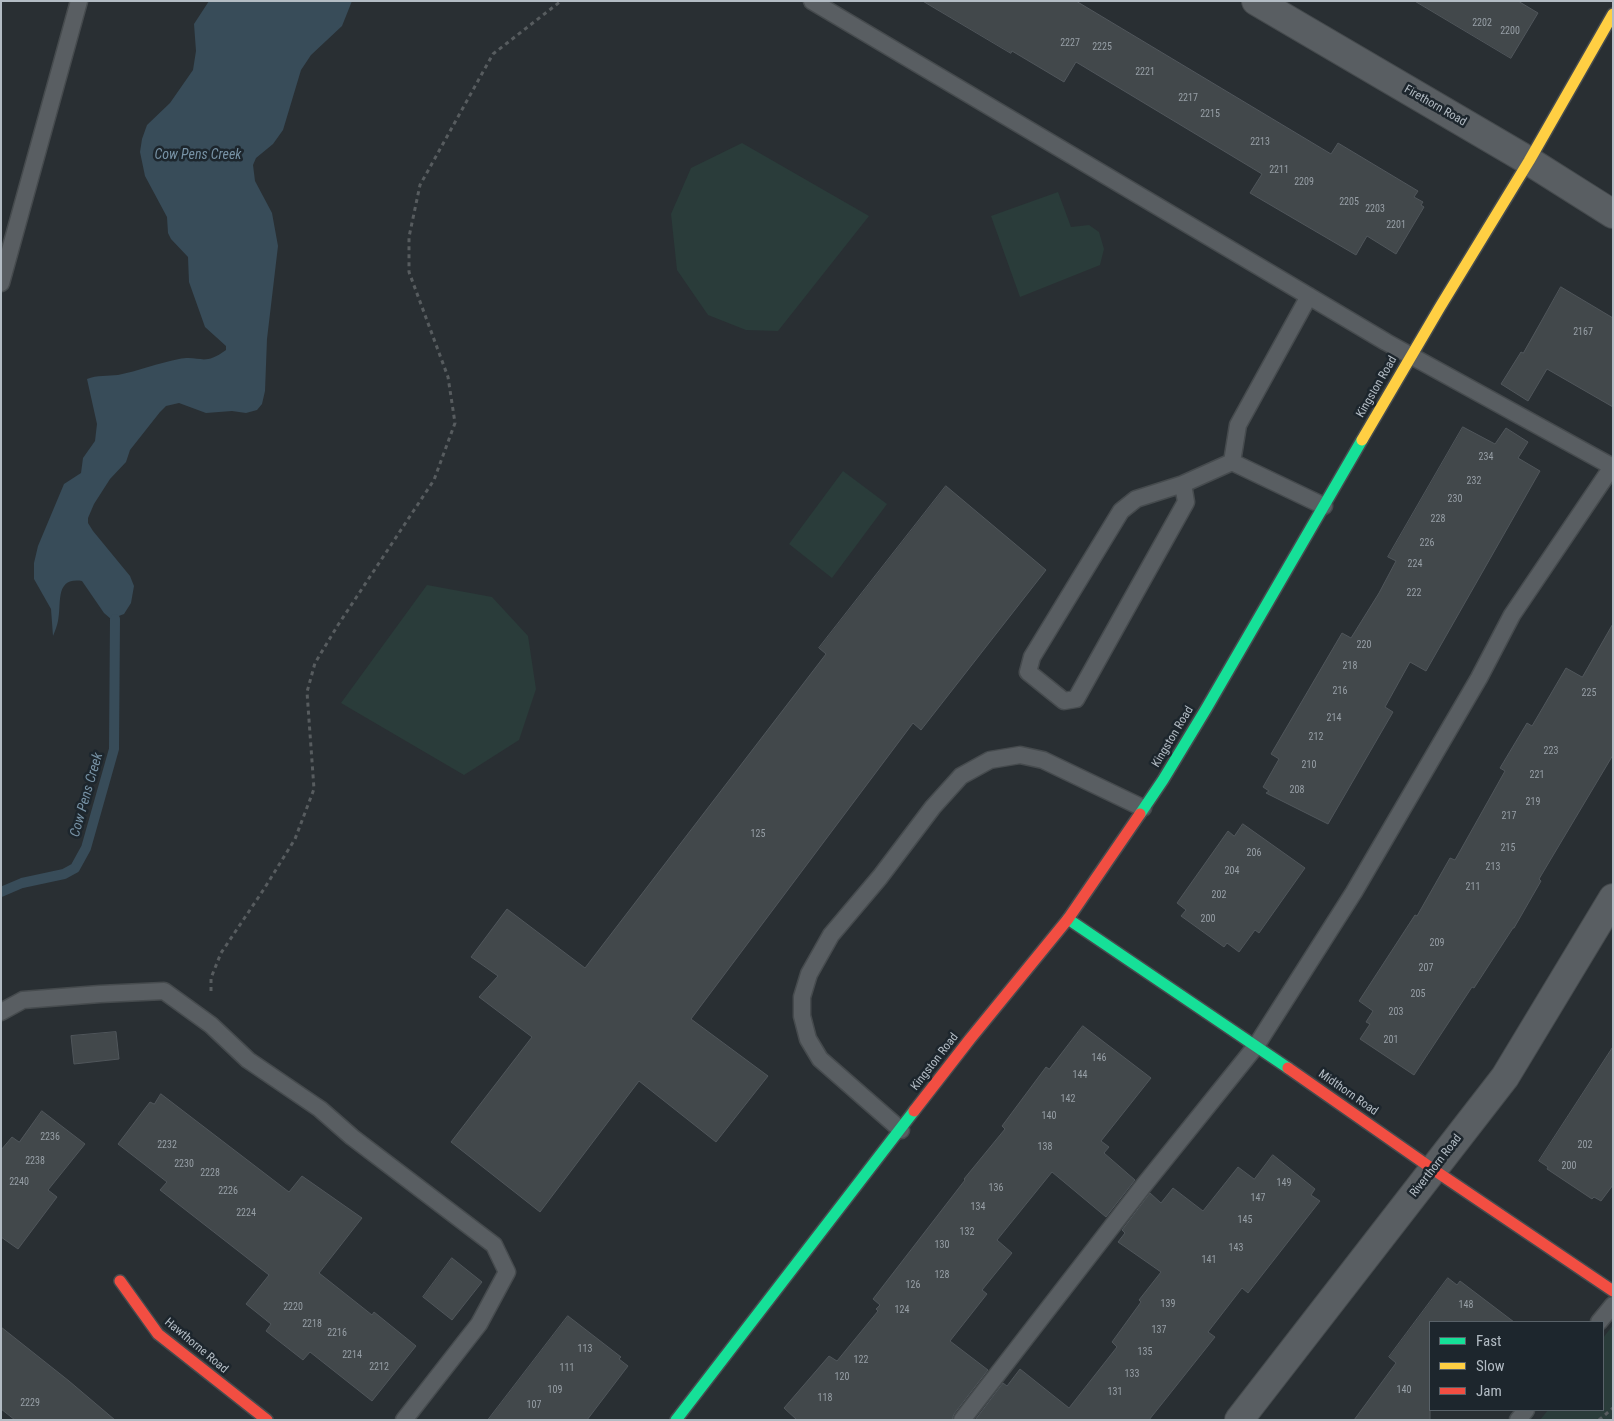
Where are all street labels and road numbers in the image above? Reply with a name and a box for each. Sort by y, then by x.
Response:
street label: Firethorn Road [1401,82,1469,130]
street label: Kingston Road [1354,354,1400,420]
street label: Kingston Road [1149,704,1197,770]
street label: Kingston Road [908,1031,962,1093]
street label: Midthorn Road [1315,1067,1381,1119]
street label: Riverthorn Road [1407,1132,1465,1200]
street label: Hawthorne Road [161,1315,231,1377]

